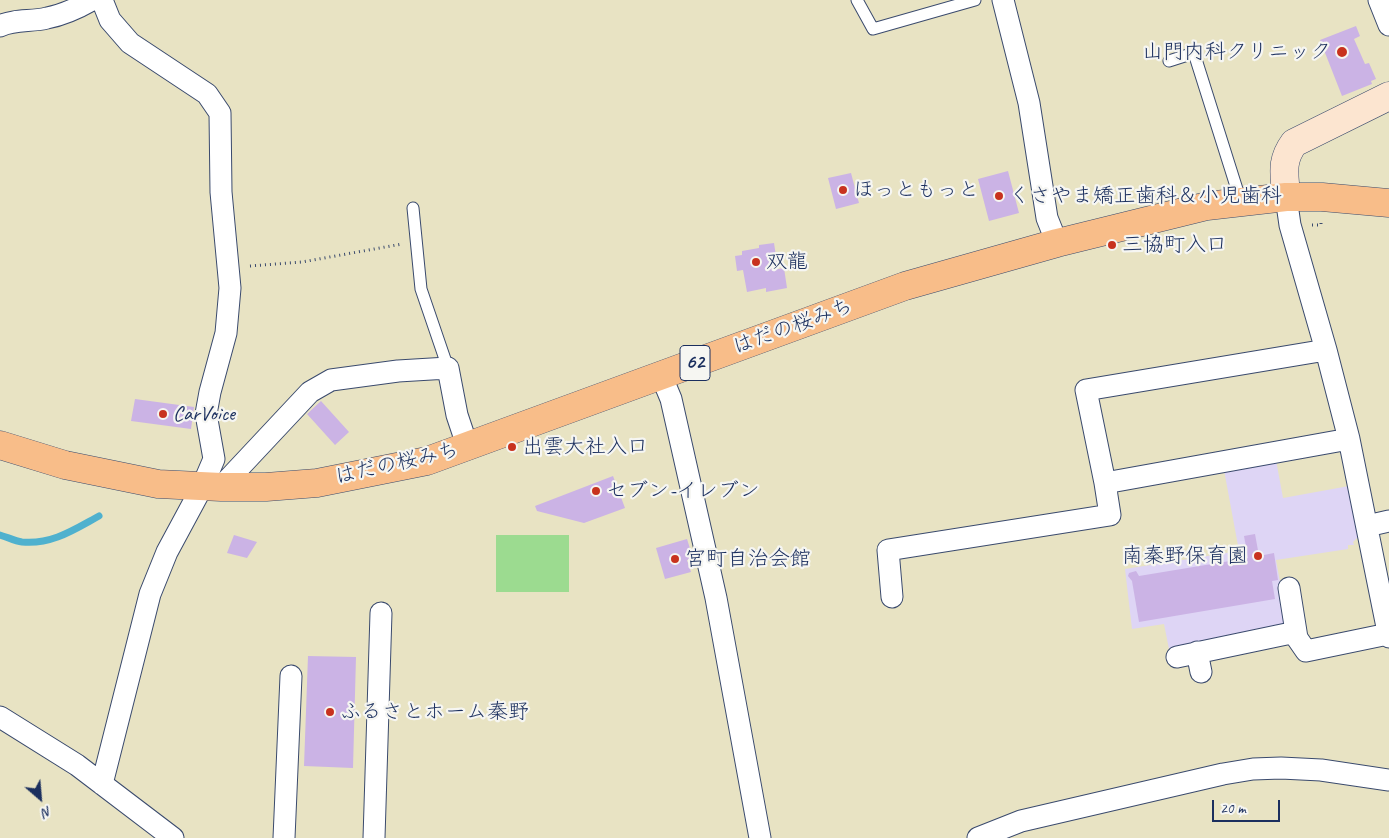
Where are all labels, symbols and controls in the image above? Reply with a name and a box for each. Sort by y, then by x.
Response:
place label: 山門内科クリニック [1142,39,1331,65]
marker: 山門内科クリニック [1335,45,1349,59]
place label: ほっともっと [853,177,979,203]
place label: くさやま矯正歯科＆小児歯科 [1009,183,1282,209]
marker: ほっともっと [837,184,849,196]
marker: くさやま矯正歯科＆小児歯科 [993,190,1005,202]
place label: 三協町入口 [1122,232,1227,258]
marker: 三協町入口 [1106,239,1118,251]
place label: 双龍 [766,249,808,275]
marker: 双龍 [750,256,762,268]
street label: はだの桜みち [729,294,857,360]
road number: 62 [680,346,710,380]
place label: CarVoice [173,401,235,427]
marker: CarVoice [157,408,169,420]
place label: 出雲大社入口 [522,434,648,460]
street label: はだの桜みち [333,438,461,490]
marker: 出雲大社入口 [506,441,518,453]
place label: セブン-イレブン [606,478,760,504]
marker: セブン-イレブン [590,485,602,497]
place label: 南秦野保育園 [1122,543,1248,569]
place label: 宮町自治会館 [685,546,811,572]
marker: 南秦野保育園 [1252,550,1264,562]
marker: 宮町自治会館 [669,553,681,565]
place label: ふるさとホーム秦野 [340,699,529,725]
marker: ふるさとホーム秦野 [324,706,336,718]
north arrow [15,773,65,823]
scale bar [1214,790,1282,822]
text: 20 m [1220,799,1246,818]
text: N [39,802,55,821]

